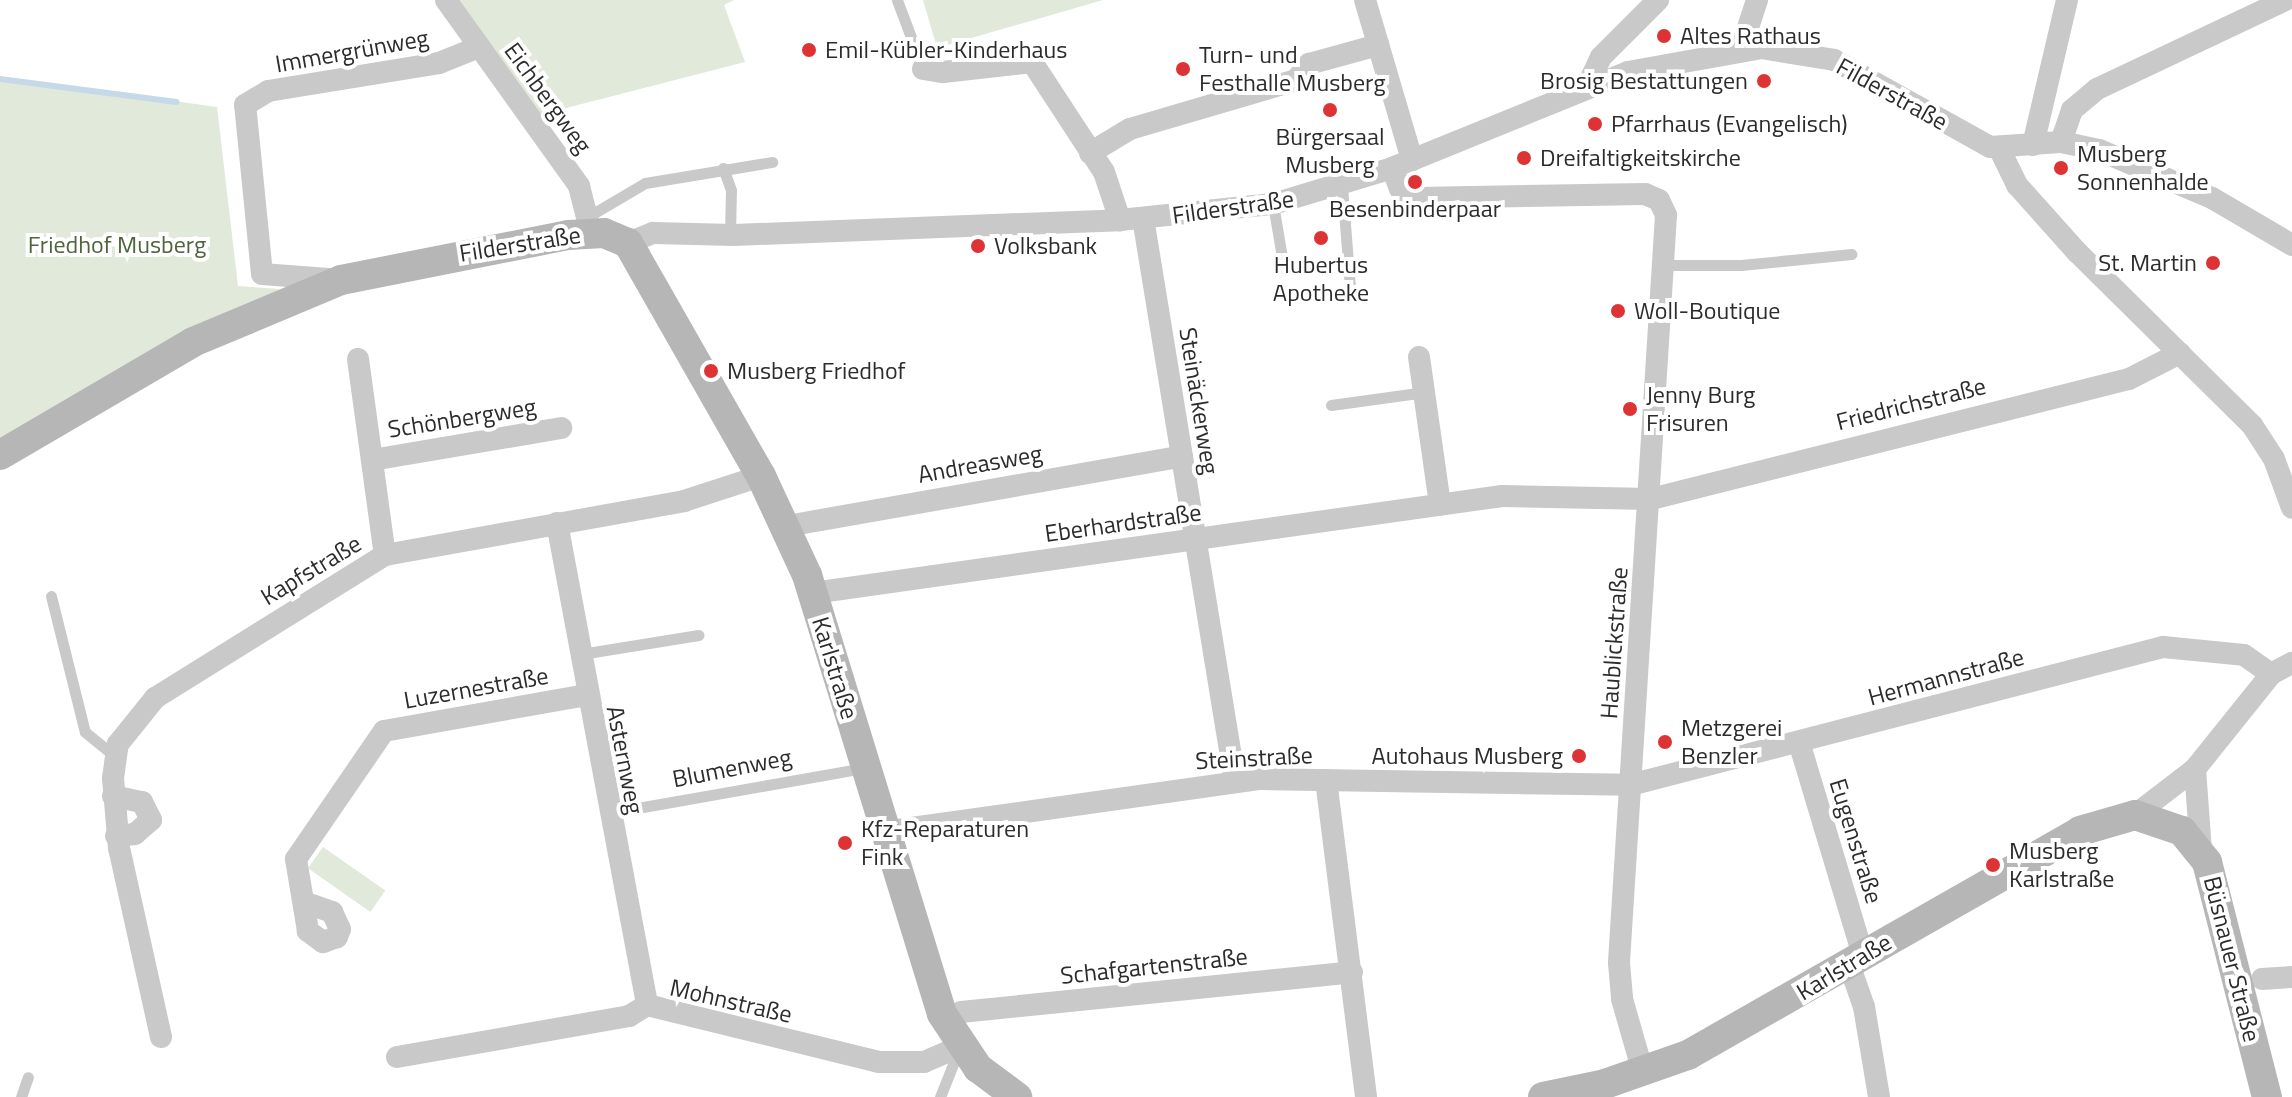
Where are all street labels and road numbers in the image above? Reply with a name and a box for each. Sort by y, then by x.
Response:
street label: Immergrünweg [273,23,431,79]
street label: Eichbergweg [498,37,598,159]
street label: Filderstraße [1832,52,1952,136]
street label: Filderstraße [1170,184,1296,230]
street label: Filderstraße [457,220,583,268]
street label: Steinäckerweg [1173,326,1225,476]
street label: Friedrichstraße [1833,371,1989,437]
street label: Schönbergweg [386,392,538,444]
street label: Andreasweg [916,439,1044,489]
street label: Eberhardstraße [1043,498,1203,548]
street label: Kapfstraße [256,529,366,611]
street label: Haublickstraße [1594,566,1634,720]
street label: Karlstraße [806,613,864,723]
street label: Hermannstraße [1865,642,2027,712]
street label: Luzernestraße [402,661,550,715]
street label: Asternweg [600,703,650,817]
street label: Steinstraße [1195,741,1313,775]
street label: Blumenweg [670,742,794,794]
street label: Eugenstraße [1823,775,1889,907]
street label: Büsnauer Straße [2198,873,2266,1045]
street label: Karlstraße [1791,928,1897,1006]
street label: Schafgartenstraße [1059,942,1249,990]
street label: Mohnstraße [667,973,795,1029]

